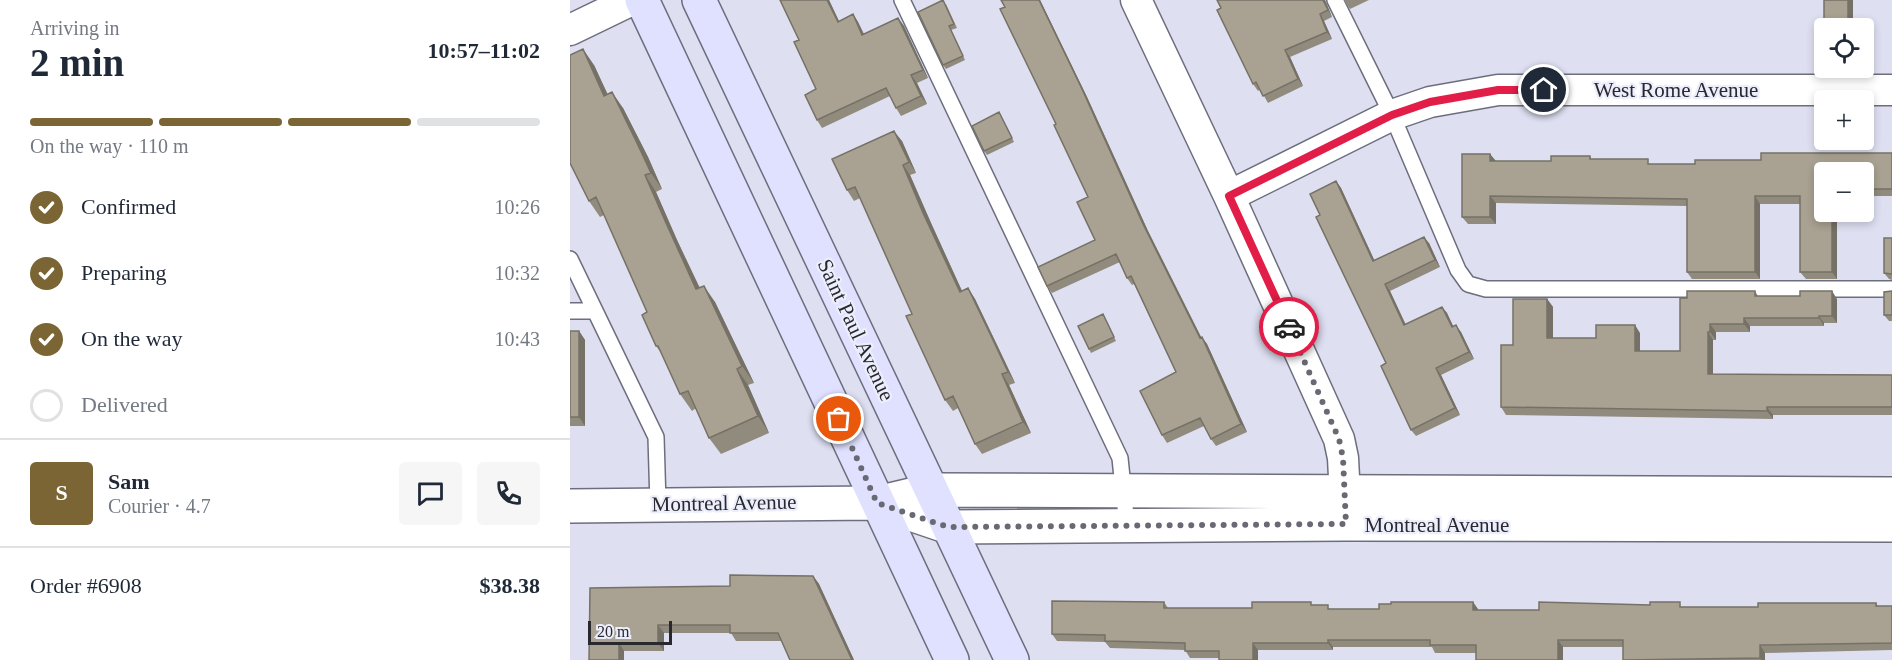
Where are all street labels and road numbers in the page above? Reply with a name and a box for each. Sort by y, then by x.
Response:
street label: West Rome Avenue [1594,78,1758,102]
street label: Saint Paul Avenue [813,255,899,405]
street label: Montreal Avenue [651,490,797,516]
street label: Montreal Avenue [1365,513,1509,537]

